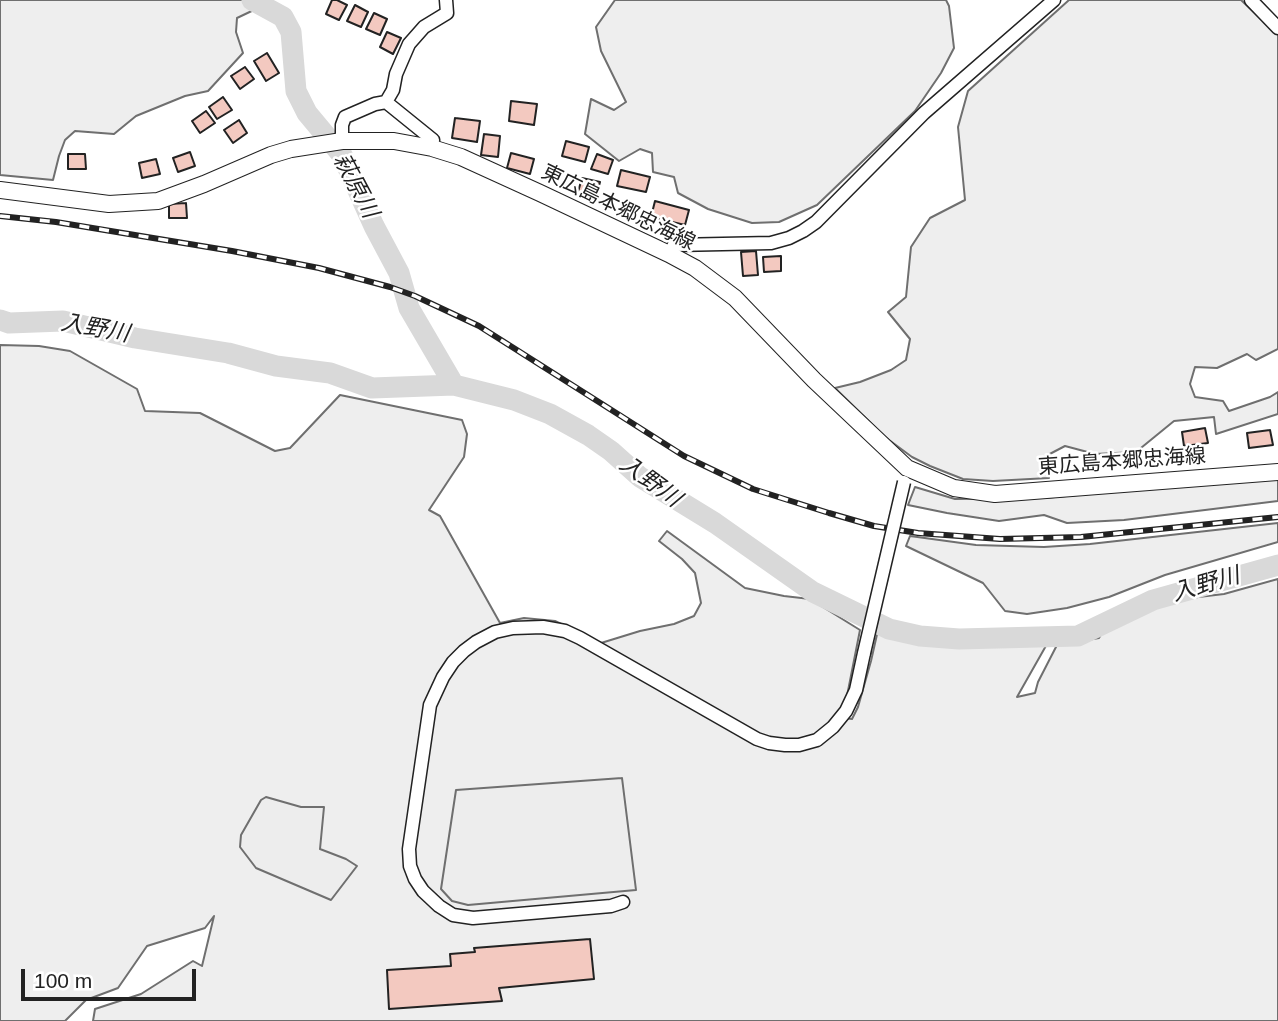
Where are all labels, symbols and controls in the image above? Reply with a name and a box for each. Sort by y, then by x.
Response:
water label: 萩原川 [327,149,383,223]
street label: 東広島本郷忠海線 [537,160,699,256]
water label: 入野川 [59,309,131,349]
street label: 東広島本郷忠海線 [1037,444,1207,480]
water label: 入野川 [614,451,686,513]
water label: 入野川 [1169,562,1243,608]
scale bar [24,954,200,998]
text: 100 m [34,969,92,992]

